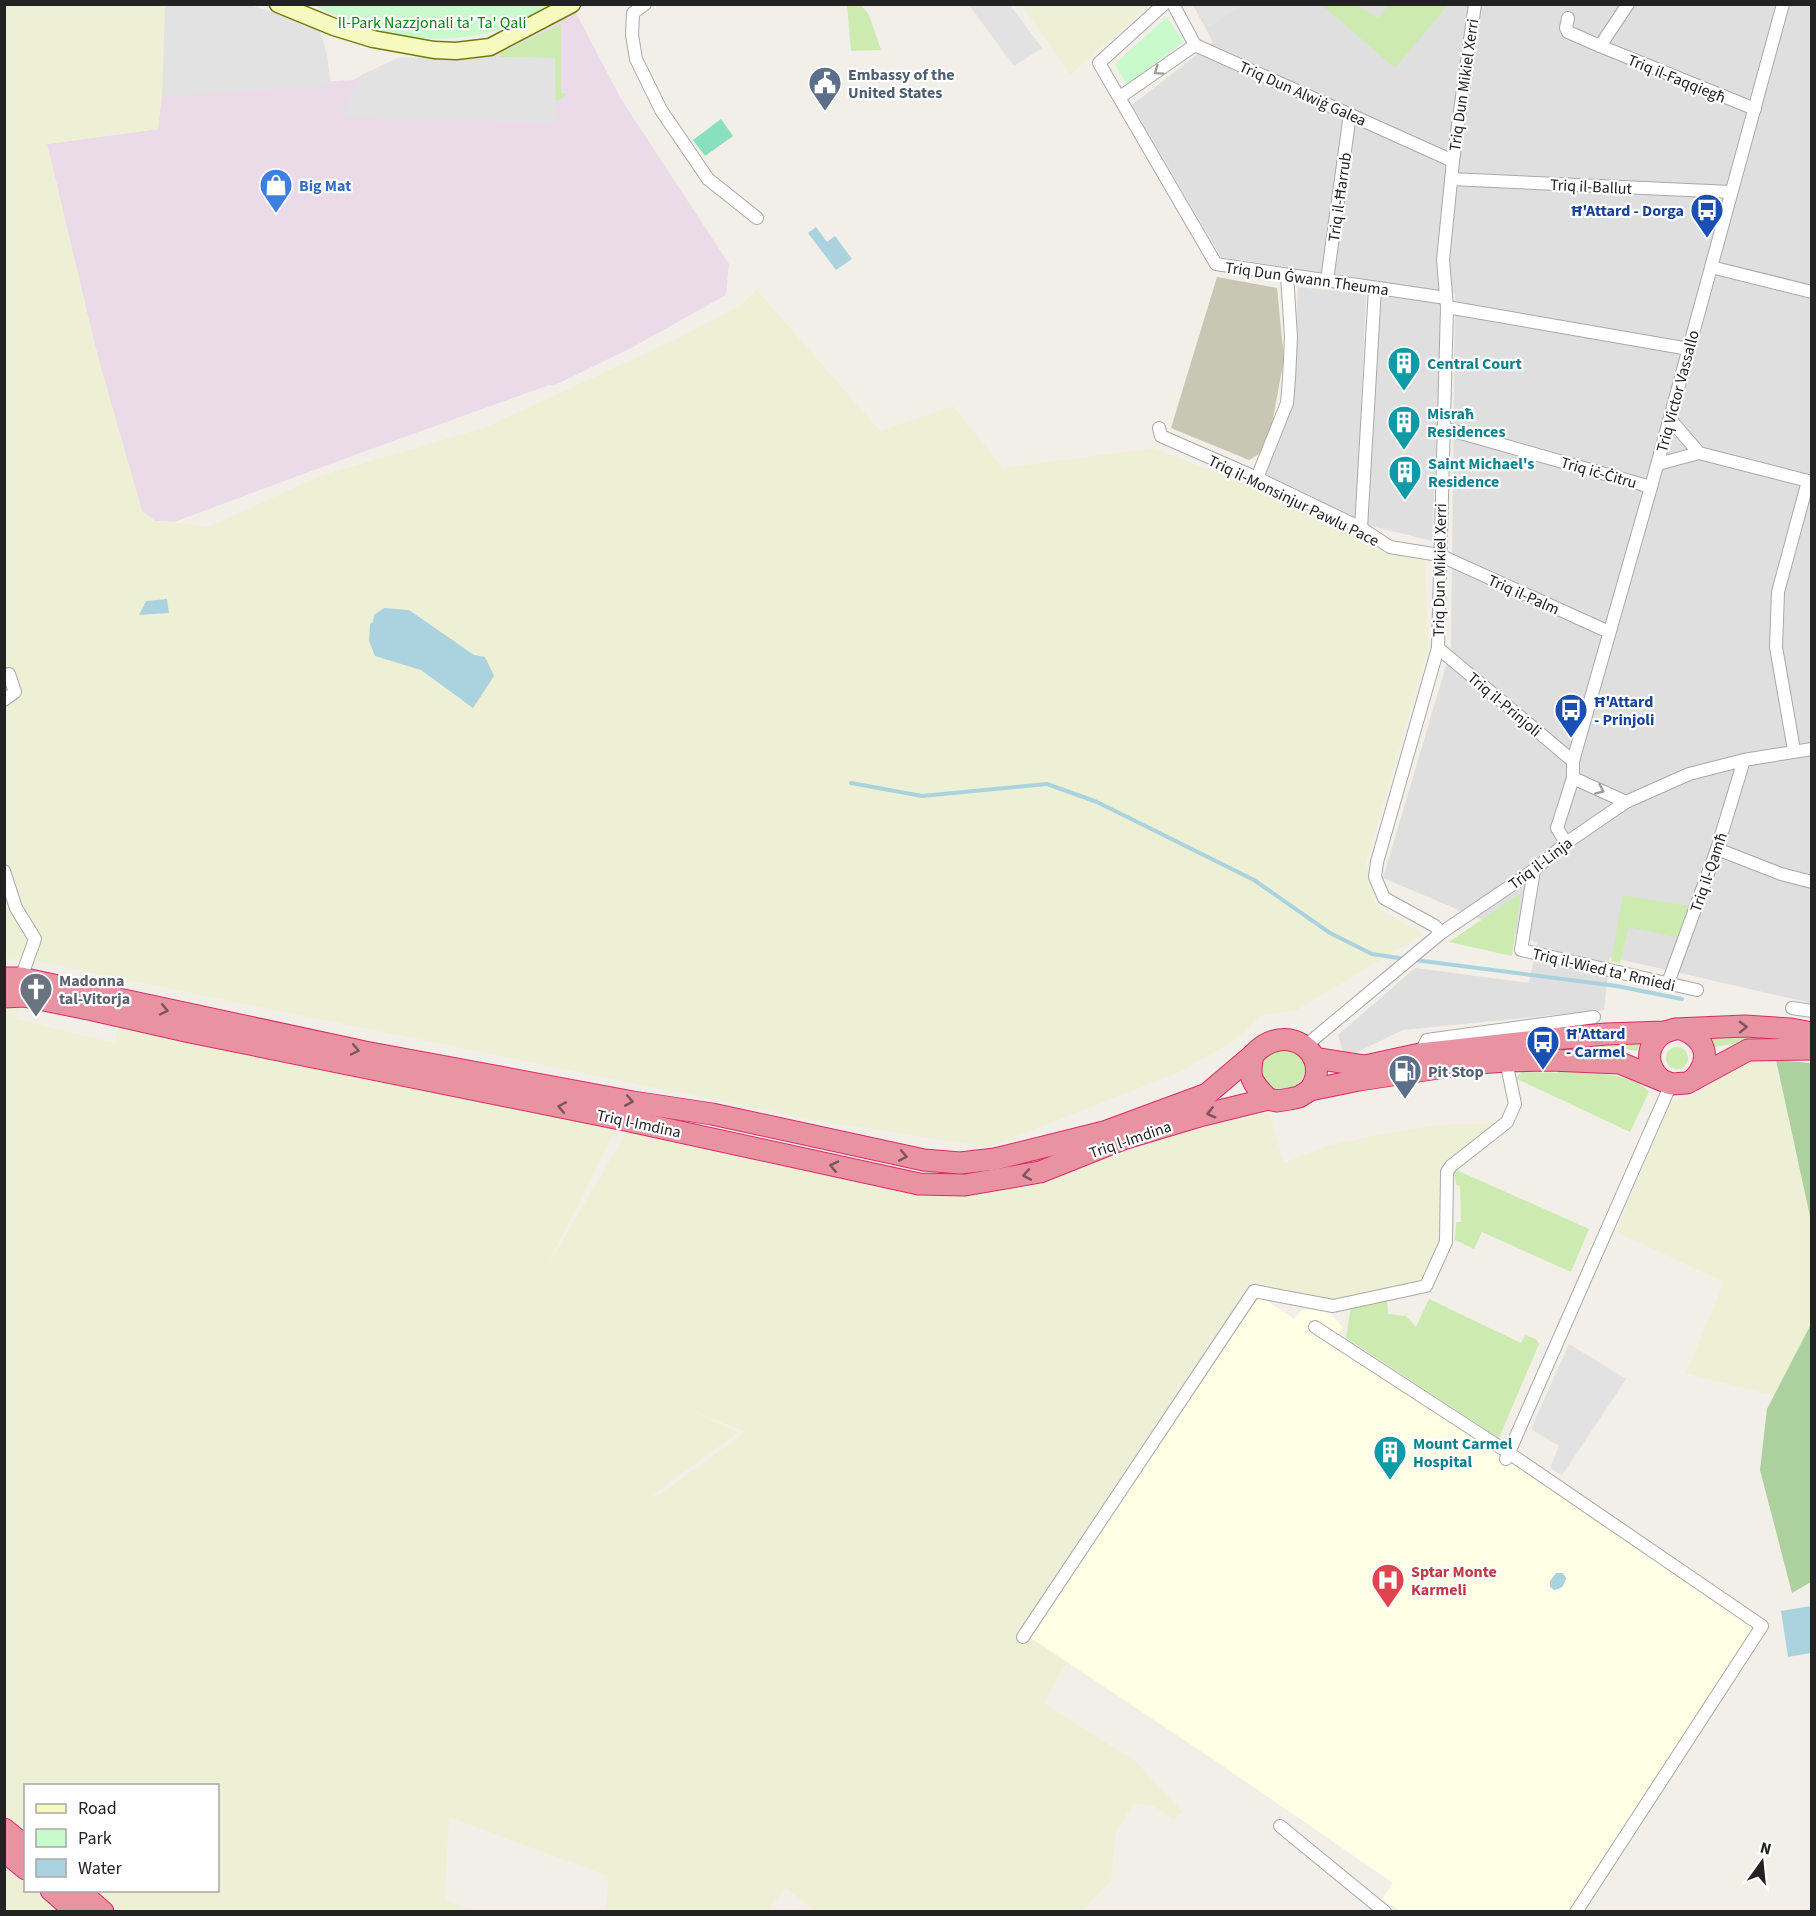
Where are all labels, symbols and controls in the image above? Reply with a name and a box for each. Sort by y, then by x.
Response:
park label: Il-Park Nazzjonali ta' Ta' Qali [338,12,526,34]
street label: Triq Dun Mikiel Xerri [1444,17,1484,153]
street label: Triq il-Faqqiegħ [1624,49,1729,109]
street label: Triq Dun Alwiġ Galea [1235,56,1370,132]
place label: Embassy of the United States [848,64,955,104]
one-way arrow [1153,64,1164,75]
public building icon: Embassy of the United States [807,65,843,112]
street label: Triq il-Ħarrub [1323,151,1357,243]
shop icon: Big Mat [258,167,294,214]
street label: Triq il-Ballut [1549,174,1633,200]
place label: Big Mat [299,175,351,197]
bus stop icon: Ħ'Attard - Dorga [1689,192,1725,239]
place label: Ħ'Attard - Dorga [1571,200,1684,222]
street label: Triq Dun Ġwann Theuma [1224,257,1390,301]
street label: Triq Victor Vassallo [1651,328,1705,455]
building icon: Central Court [1386,345,1422,392]
place label: Central Court [1427,353,1522,375]
place label: Misraħ Residences [1427,403,1505,443]
building icon: Misraħ Residences [1386,404,1422,451]
street label: Triq il-Monsinjur Pawlu Pace [1204,450,1383,552]
street label: Triq iċ-Ċitru [1558,452,1639,494]
place label: Saint Michael's Residence [1428,453,1534,493]
building icon: Saint Michael's Residence [1387,454,1423,501]
street label: Triq Dun Mikiel Xerri [1428,503,1452,637]
street label: Triq il-Palm [1484,569,1563,620]
street label: Triq il-Prinjoli [1463,667,1546,742]
place label: Ħ'Attard - Prinjoli [1594,691,1654,731]
bus stop icon: Ħ'Attard - Prinjoli [1553,692,1589,739]
one-way arrow [1593,783,1604,795]
street label: Triq il-Qamħ [1685,829,1733,915]
street label: Triq il-Linja [1504,832,1577,895]
street label: Triq il-Wied ta' Rmiedi [1530,943,1677,997]
place label: Madonna tal-Vitorja [59,970,130,1010]
church icon: Madonna tal-Vitorja [18,971,54,1018]
one-way arrow [159,1002,169,1015]
one-way arrow [1738,1020,1747,1033]
place label: Ħ'Attard - Carmel [1566,1023,1626,1063]
bus stop icon: Ħ'Attard - Carmel [1525,1024,1561,1071]
one-way arrow [350,1043,360,1056]
fuel station icon: Pit Stop [1387,1053,1423,1100]
place label: Pit Stop [1428,1061,1484,1083]
one-way arrow [625,1095,634,1107]
one-way arrow [557,1101,567,1114]
street label: Triq l-Imdina [595,1104,683,1144]
one-way arrow [1206,1106,1216,1119]
street label: Triq l-Imdina [1086,1116,1174,1164]
one-way arrow [898,1149,908,1162]
one-way arrow [830,1161,840,1174]
one-way arrow [1022,1168,1031,1180]
place label: Mount Carmel Hospital [1413,1433,1513,1473]
building icon: Mount Carmel Hospital [1372,1434,1408,1481]
place label: Sptar Monte Karmeli [1411,1561,1497,1601]
hospital icon: Sptar Monte Karmeli [1370,1562,1406,1609]
legend [24,1784,219,1892]
text: Road [78,1796,117,1821]
text: Park [78,1826,112,1851]
north arrow [1732,1832,1792,1892]
text: N [1758,1836,1774,1860]
text: Water [78,1856,122,1881]

